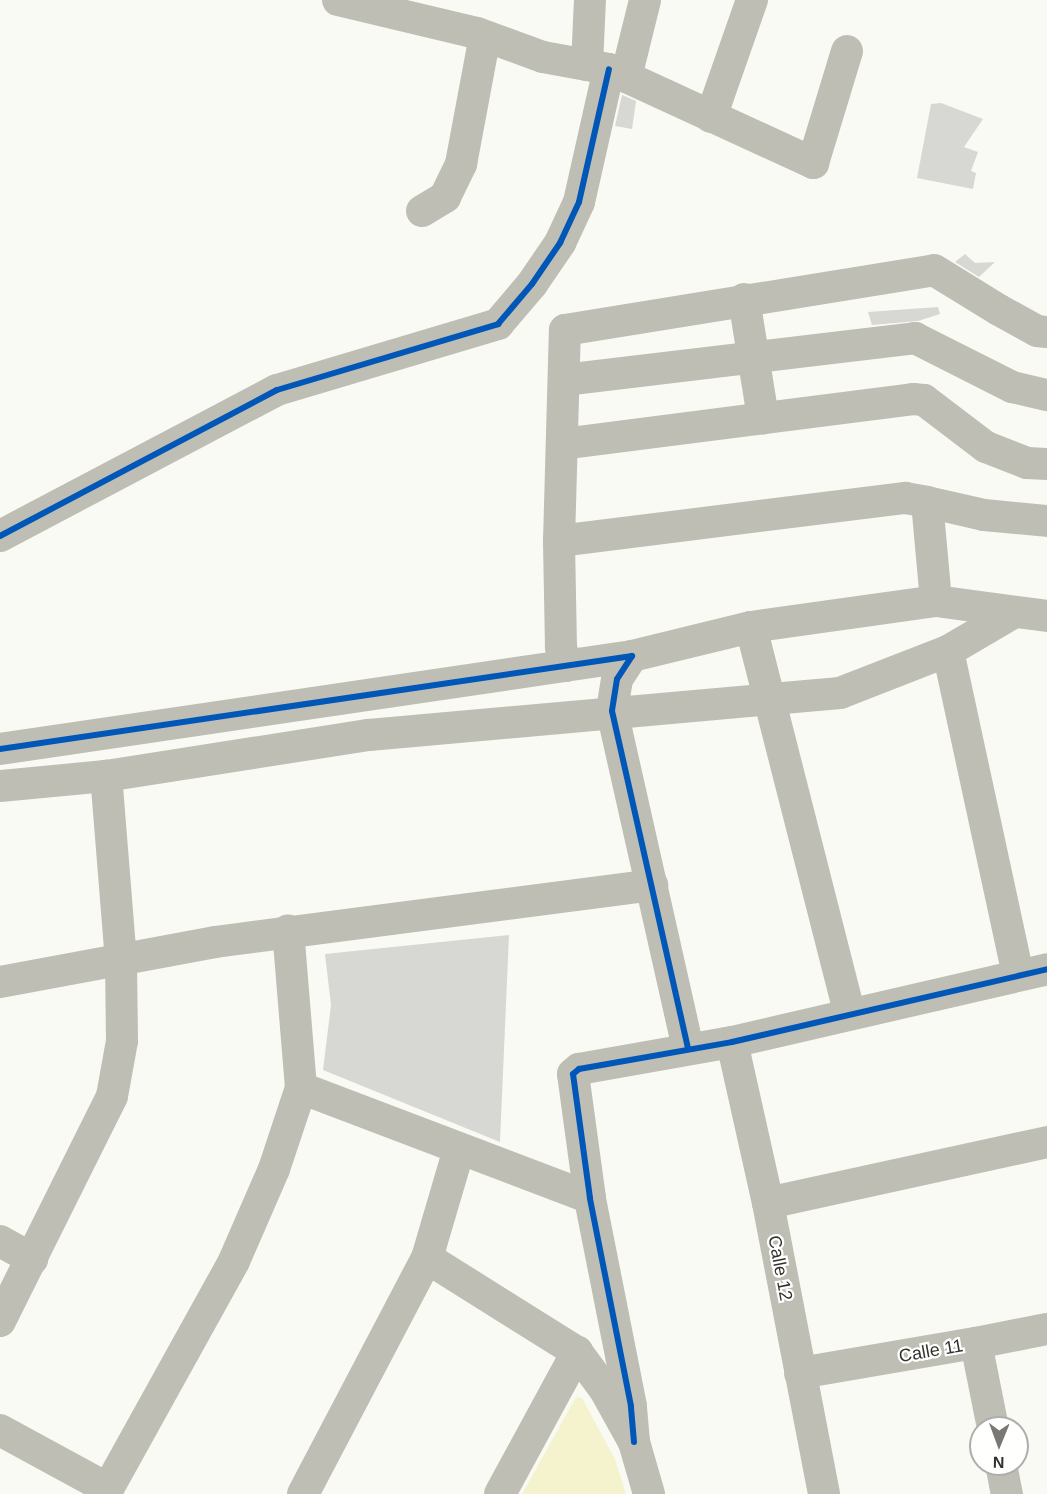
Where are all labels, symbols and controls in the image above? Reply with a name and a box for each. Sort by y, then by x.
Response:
street label: Calle 12 [763,1234,797,1302]
street label: Calle 11 [897,1335,965,1367]
north arrow [969,1416,1029,1476]
text: N [993,1454,1005,1471]

